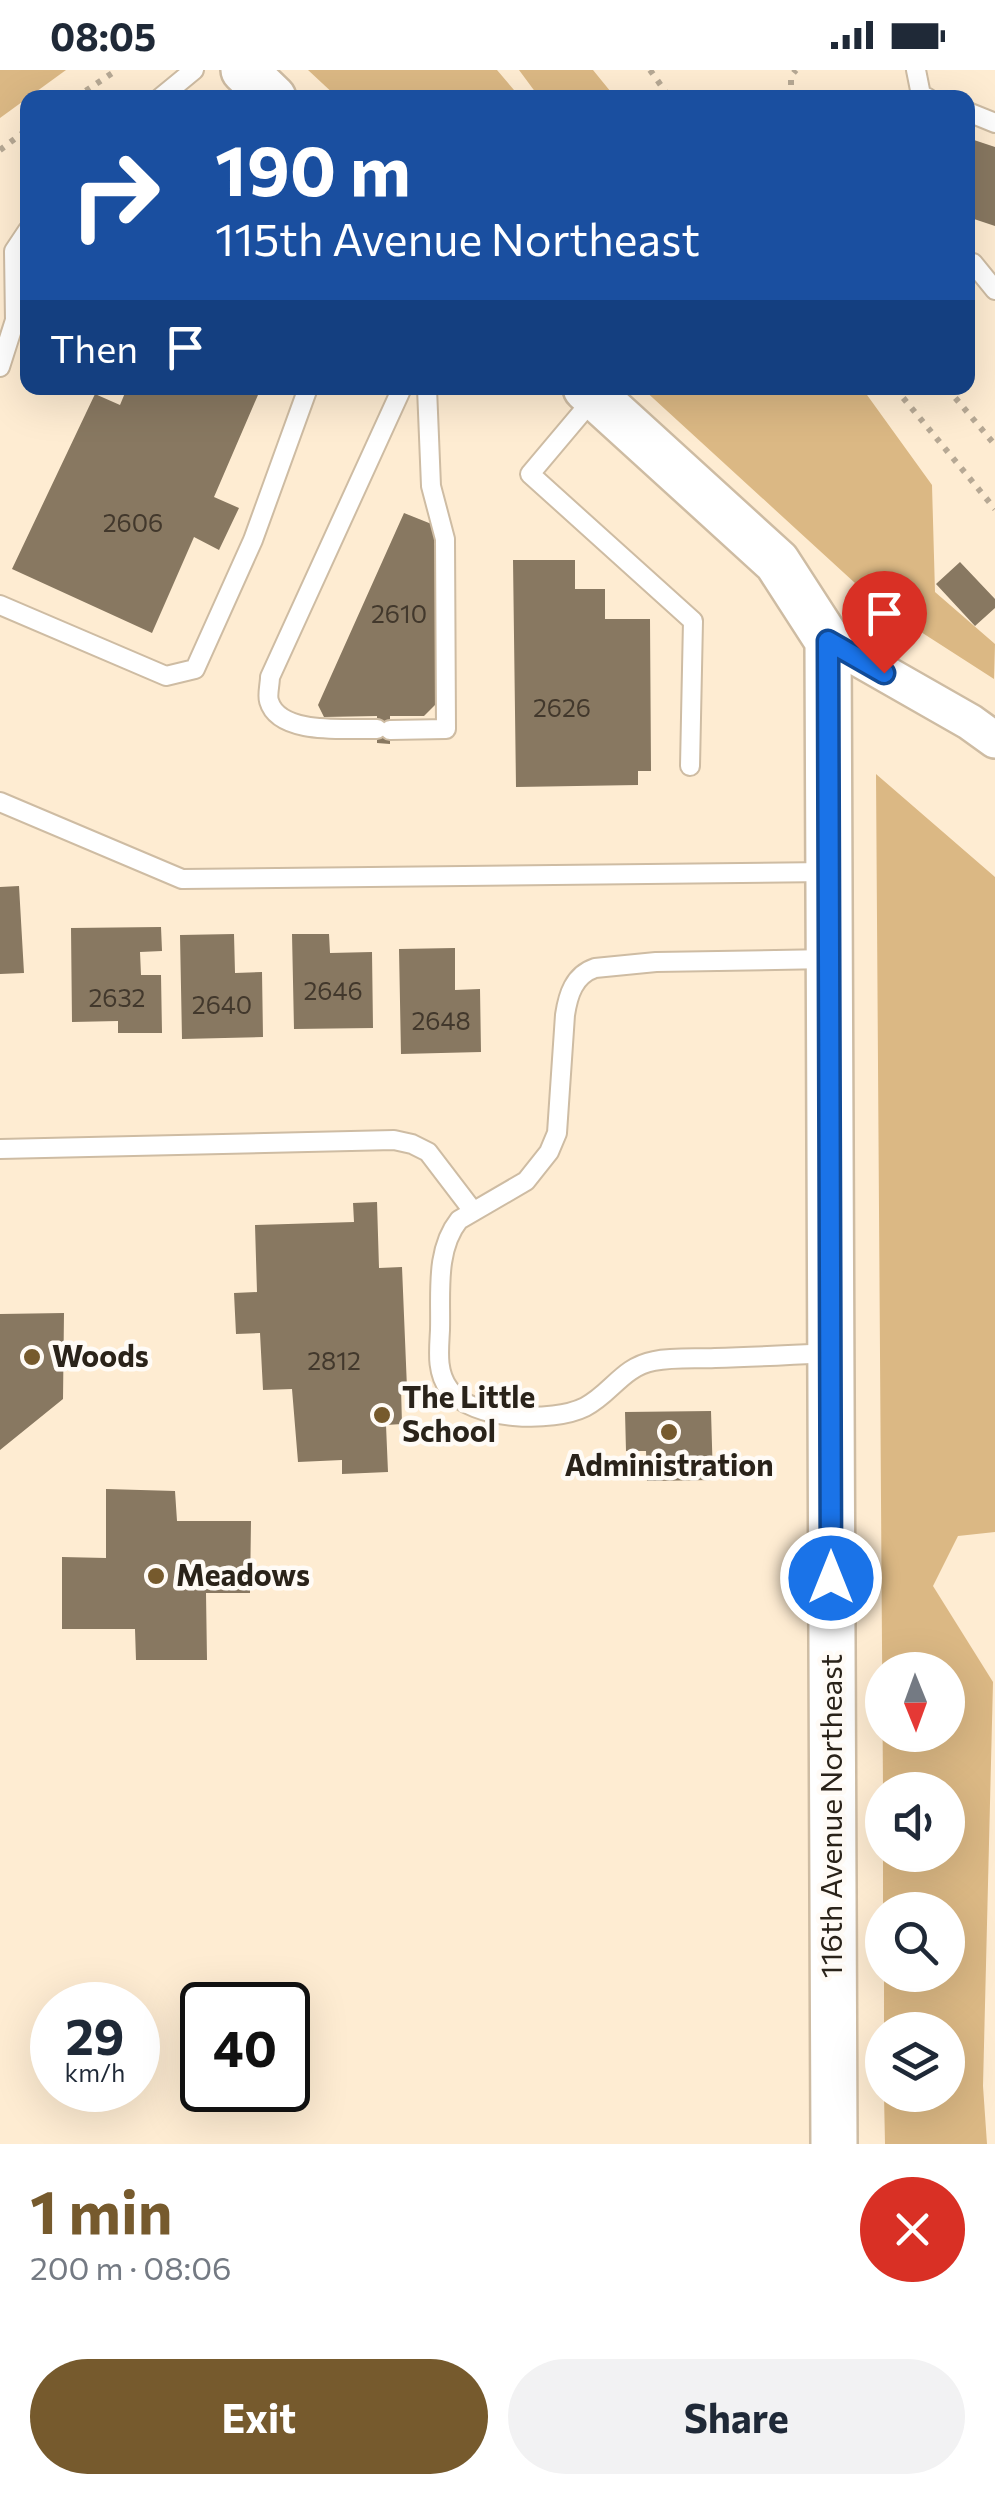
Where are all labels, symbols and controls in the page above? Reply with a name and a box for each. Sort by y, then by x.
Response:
text: 08:05 [50,12,156,59]
text: 190 m [215,125,411,210]
icon: right [50,130,180,260]
text: 115th Avenue Northeast [215,210,700,265]
icon: arrive [158,320,213,375]
text: Then [50,324,138,371]
house number: 2606 [103,507,163,537]
pin [842,571,927,674]
icon: arrive [857,586,912,641]
house number: 2610 [371,598,427,628]
house number: 2626 [533,692,591,722]
house number: 2646 [303,975,363,1005]
house number: 2632 [89,982,145,1012]
house number: 2640 [192,989,252,1019]
house number: 2648 [411,1005,471,1035]
place label: Woods [52,1336,149,1373]
house number: 2812 [307,1345,361,1375]
marker: Woods [21,1346,43,1368]
place label: The Little School [402,1377,535,1448]
marker: The Little School [371,1404,393,1426]
marker: Administration [658,1421,680,1443]
place label: Administration [564,1445,774,1482]
position arrow [779,1526,883,1630]
place label: Meadows [176,1555,310,1592]
marker: Meadows [145,1565,167,1587]
north arrow [865,1652,965,1752]
map controls [865,1652,965,2112]
street label: 116th Avenue Northeast [811,1654,848,1978]
button: sound [865,1772,965,1872]
button: search [865,1892,965,1992]
speed limit sign: 40 [180,1982,310,2112]
text: 29 [65,2004,124,2065]
button: layers [865,2012,965,2112]
text: km/h [65,2057,125,2087]
text: 1 min [30,2173,172,2246]
button: close [860,2177,965,2282]
text: 200 m · 08:06 [30,2247,231,2287]
button: Exit [30,2359,488,2474]
button: Share [508,2359,965,2474]

